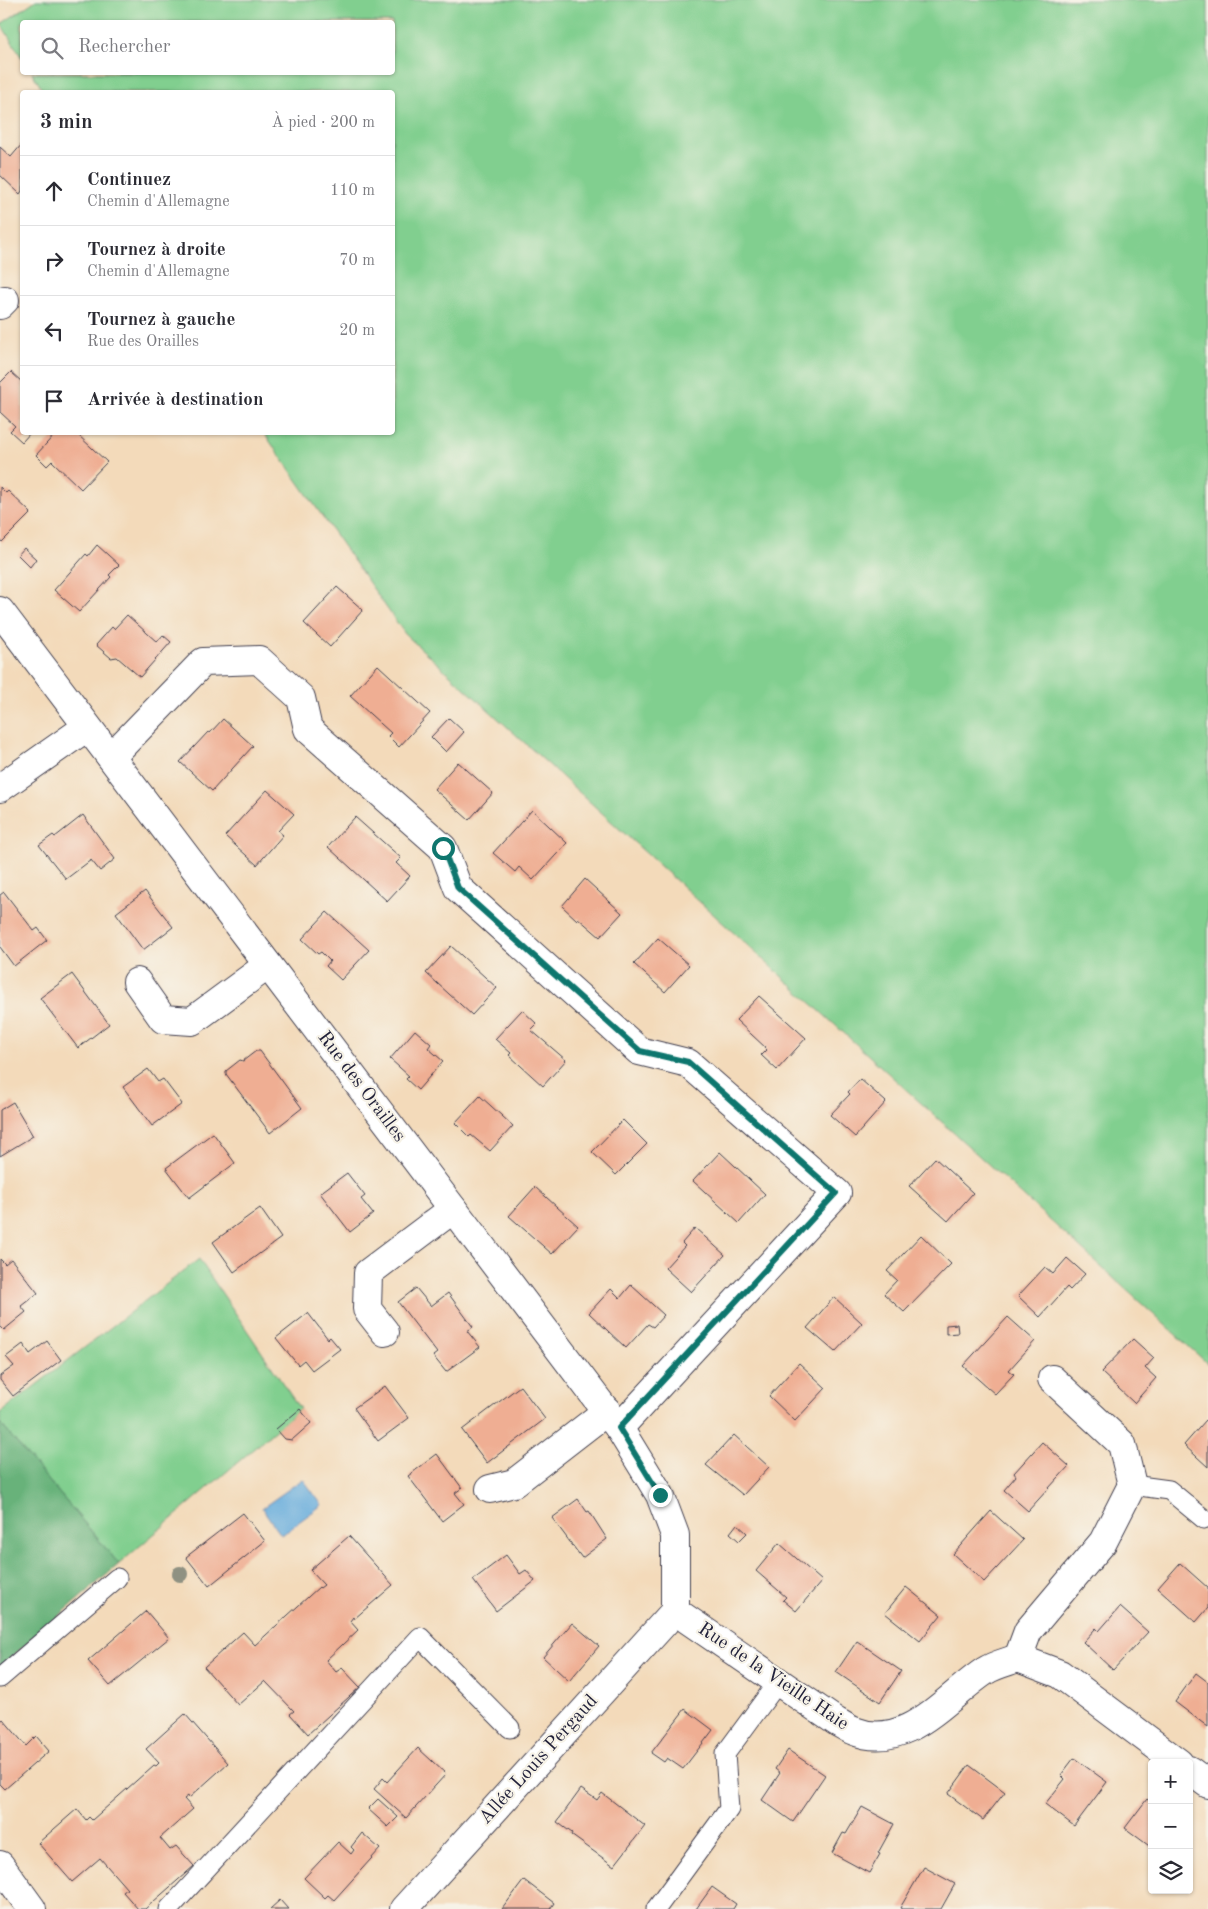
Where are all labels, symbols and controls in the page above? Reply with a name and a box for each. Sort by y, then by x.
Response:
search box [20,20,395,75]
icon: search [38,34,66,62]
text: Rechercher [78,38,171,57]
text: 3 min [40,112,93,133]
text: À pied · 200 m [272,115,375,131]
text: Continuez [87,171,171,190]
icon: ahead [40,177,68,205]
text: 110 m [330,183,375,199]
text: Chemin d'Allemagne [87,194,230,210]
text: Tournez à droite [87,241,226,260]
icon: right [40,247,68,275]
text: 70 m [339,253,375,269]
text: Chemin d'Allemagne [87,264,230,280]
text: Tournez à gauche [87,311,235,330]
icon: left [40,317,68,345]
text: 20 m [339,323,375,339]
text: Rue des Orailles [87,334,199,350]
icon: arrive [40,387,68,415]
text: Arrivée à destination [87,391,263,410]
route start [432,837,455,860]
street label: Rue des Orailles [313,1028,409,1146]
route end [649,1484,672,1507]
street label: Rue de la Vieille Haie [694,1620,852,1734]
street label: Allée Louis Pergaud [476,1692,602,1828]
map controls [1148,1759,1193,1894]
button: + [1148,1759,1193,1804]
button: − [1148,1804,1193,1849]
button: layers [1148,1849,1193,1894]

